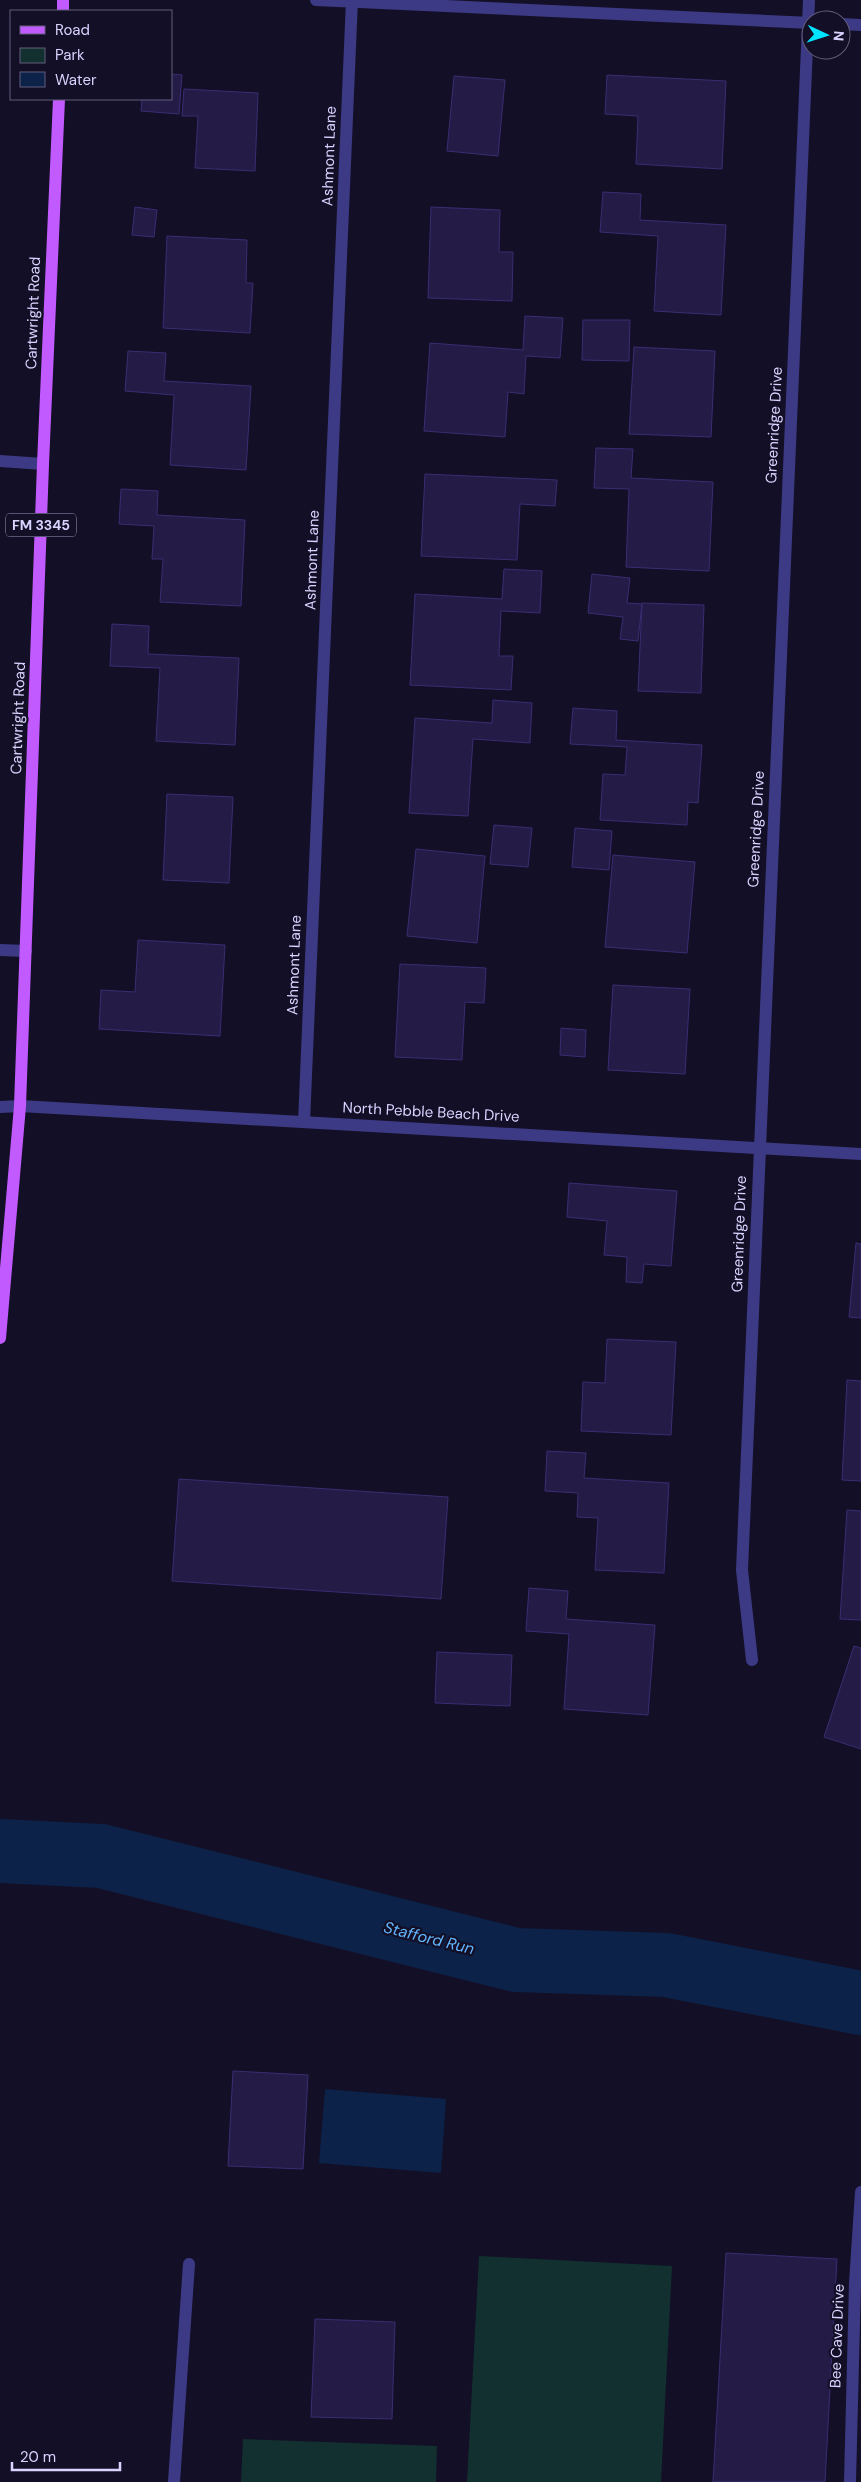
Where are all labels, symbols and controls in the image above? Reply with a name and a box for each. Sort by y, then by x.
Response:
legend [10,10,172,100]
north arrow [801,10,851,60]
text: Road [55,20,90,40]
text: N [830,30,848,42]
text: Park [55,45,85,65]
text: Water [55,70,97,90]
street label: Ashmont Lane [317,106,341,206]
street label: Cartwright Road [21,256,45,370]
street label: Greenridge Drive [761,366,787,484]
street label: Ashmont Lane [300,510,324,610]
road number: FM 3345 [6,514,76,536]
street label: Cartwright Road [6,661,30,775]
street label: Greenridge Drive [743,770,769,888]
street label: Ashmont Lane [282,915,306,1015]
street label: North Pebble Beach Drive [342,1097,520,1127]
street label: Greenridge Drive [727,1175,751,1293]
water label: Stafford Run [381,1917,477,1959]
street label: Bee Cave Drive [825,2284,849,2388]
scale bar [12,2440,120,2472]
text: 20 m [20,2447,56,2467]

